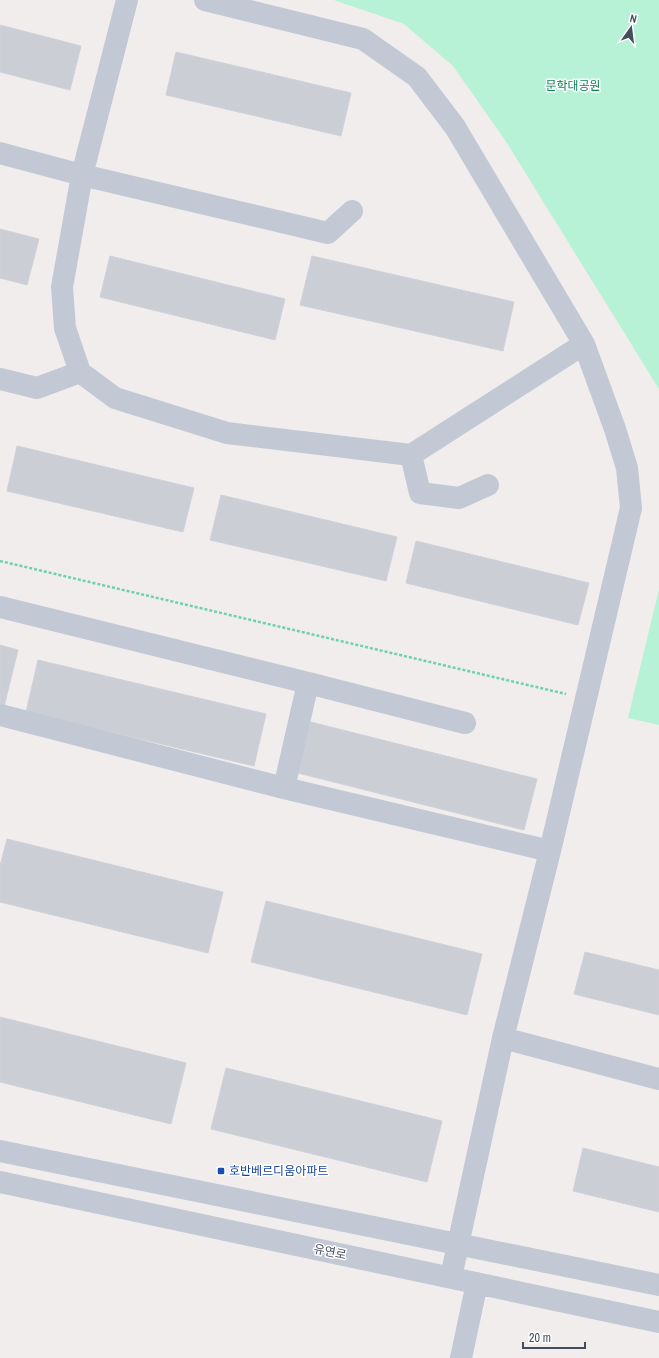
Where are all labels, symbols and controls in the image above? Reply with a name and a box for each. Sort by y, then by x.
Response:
north arrow [611,8,651,48]
text: N [629,11,638,26]
park label: 문학대공원 [545,78,601,94]
place label: 호반베르디움아파트 [229,1163,328,1179]
marker: 호반베르디움아파트 [216,1166,226,1176]
street label: 유연로 [312,1241,348,1263]
scale bar [523,1324,585,1350]
text: 20 m [529,1330,551,1346]

